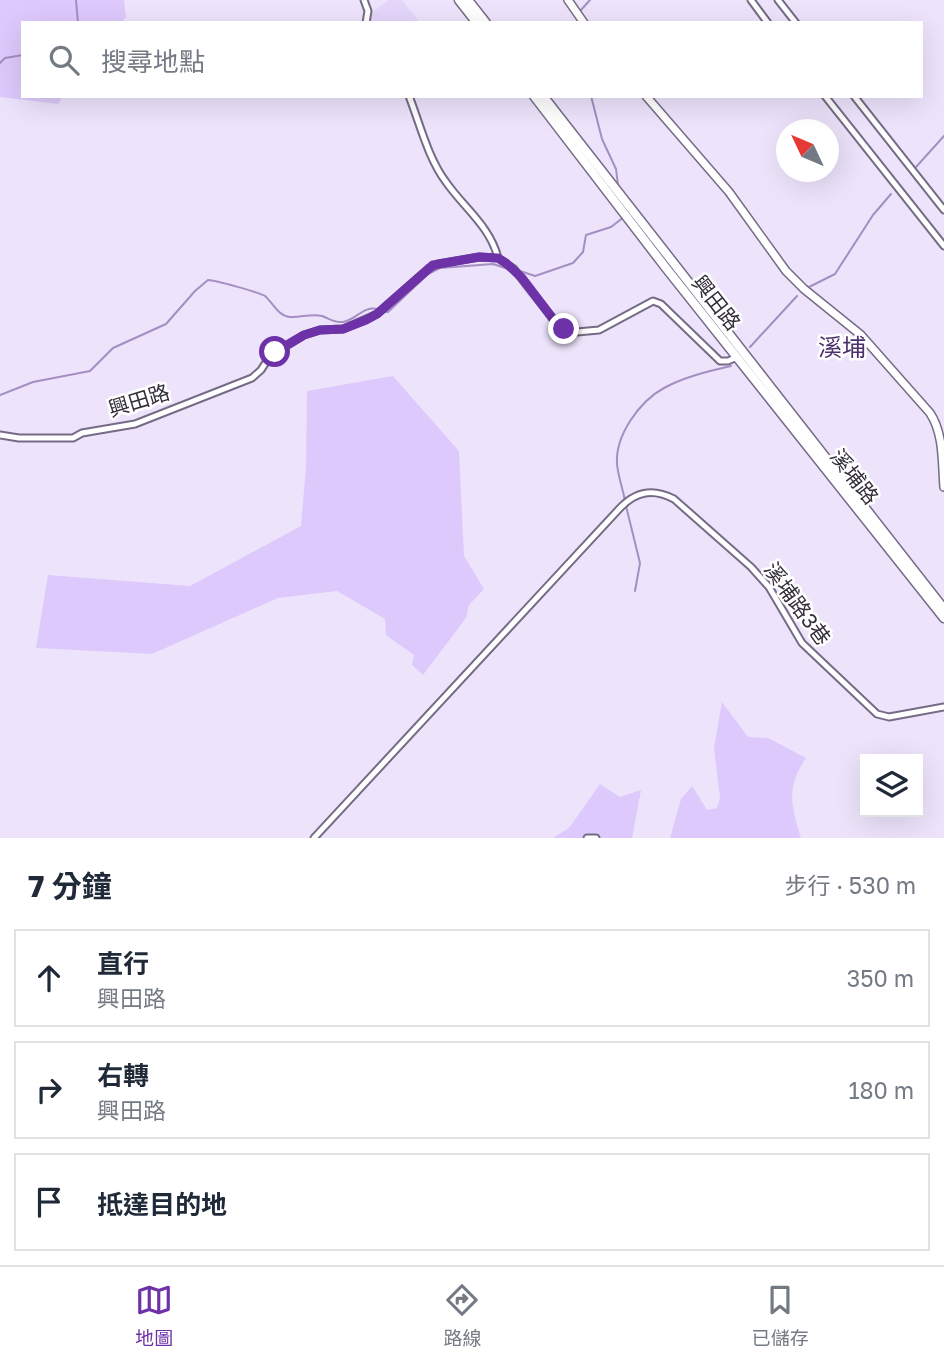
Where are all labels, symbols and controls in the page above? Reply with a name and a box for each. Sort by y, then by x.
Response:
search box [21,21,923,98]
icon: search [45,41,83,79]
text: 搜尋地點 [101,46,205,77]
north arrow [776,119,839,182]
street label: 興田路 [687,270,746,335]
route end [548,313,579,344]
district label: 溪埔 [818,332,866,361]
route start [259,336,290,367]
street label: 興田路 [105,378,173,422]
street label: 溪埔路 [825,444,884,509]
street label: 溪埔路3巷 [759,557,837,650]
map controls [860,754,923,817]
button: layers [860,754,923,817]
text: 7 分鐘 [28,868,112,904]
text: 步行 · 530 m [784,871,916,899]
text: 直行 [97,948,149,979]
icon: ahead [30,959,68,997]
text: 350 m [847,964,914,992]
text: 興田路 [97,984,166,1012]
text: 右轉 [97,1060,149,1091]
icon: right [30,1071,68,1109]
text: 180 m [848,1076,914,1104]
text: 興田路 [97,1096,166,1124]
icon: arrive [30,1183,68,1221]
text: 抵達目的地 [97,1189,227,1220]
tab: 地圖 [135,1281,173,1350]
tab: 路線 [443,1281,482,1350]
tab: 已儲存 [752,1281,809,1350]

